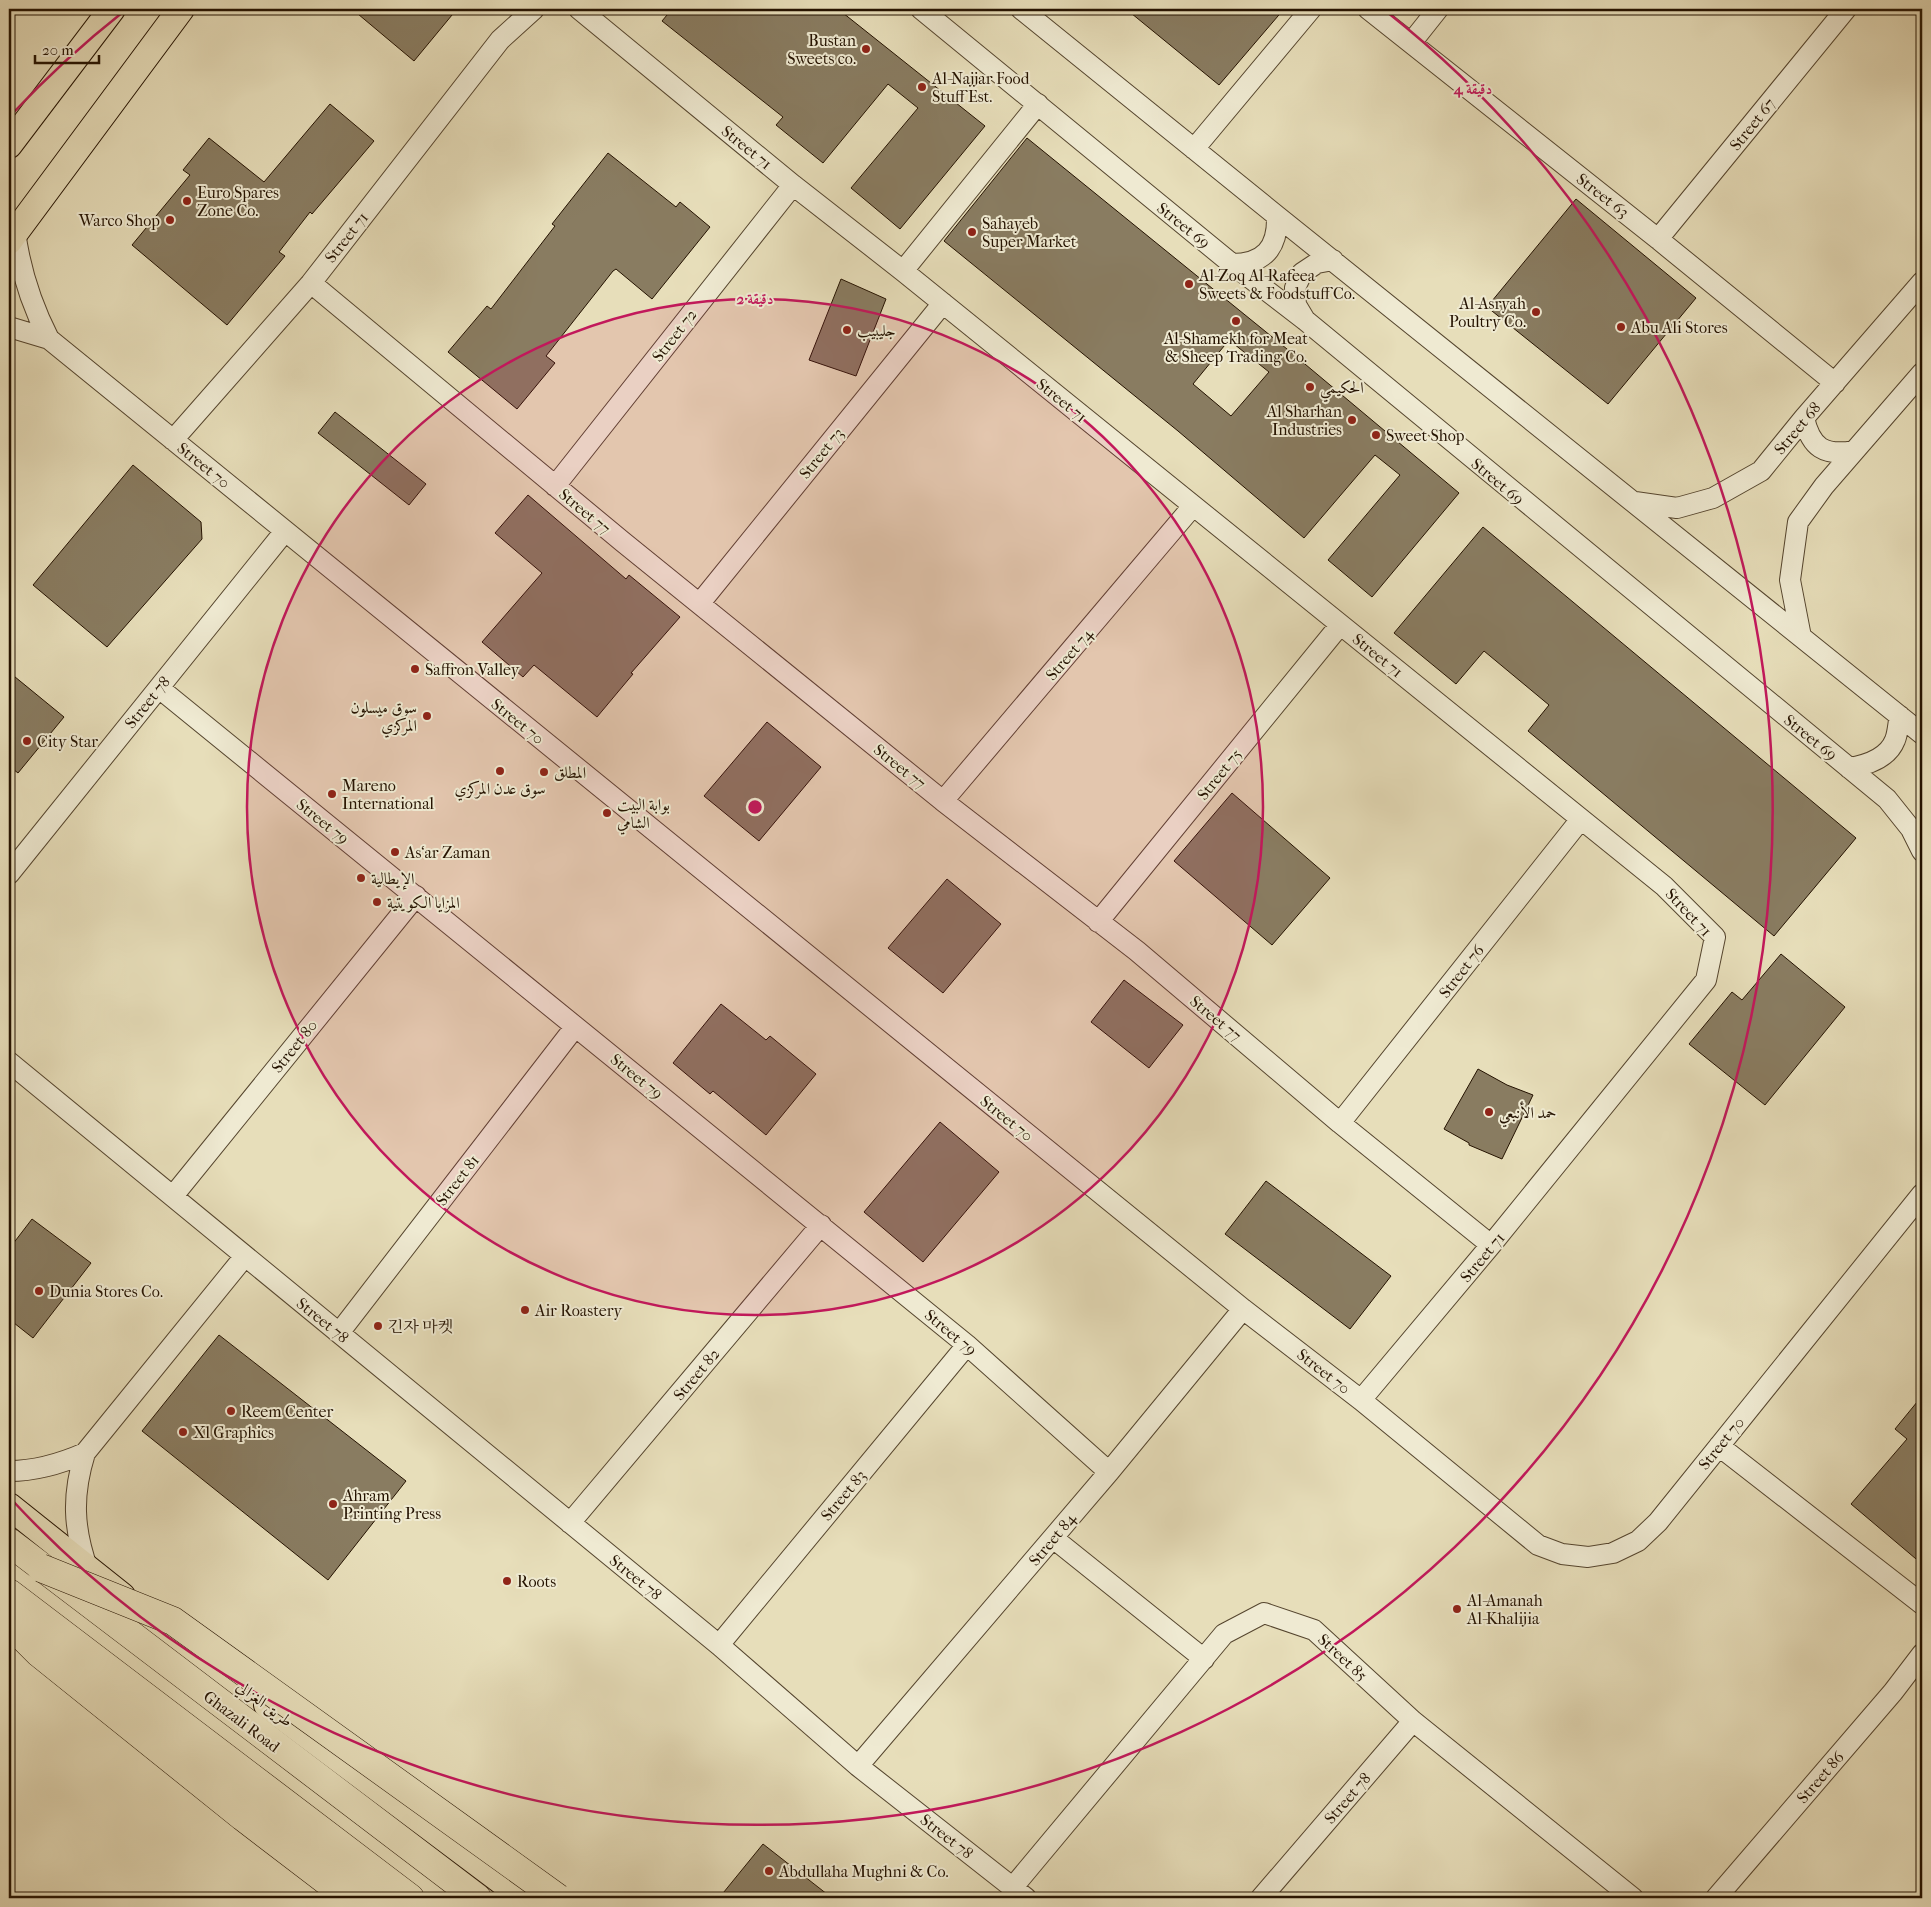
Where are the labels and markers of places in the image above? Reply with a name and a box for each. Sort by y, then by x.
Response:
place label: Bustan Sweets co. [787,31,857,68]
marker: Bustan Sweets co. [860,43,872,55]
place label: Al-Najjar Food Stuff Est. [931,69,1030,106]
marker: Al-Najjar Food Stuff Est. [916,81,928,93]
place label: Euro Spares Zone Co. [197,183,279,220]
marker: Euro Spares Zone Co. [181,195,193,207]
place label: Warco Shop [78,211,160,230]
marker: Warco Shop [164,214,176,226]
place label: Sahayeb Super Market [982,214,1077,251]
marker: Sahayeb Super Market [966,226,978,238]
place label: Al-Zoq Al-Rafeea Sweets & Foodstuff Co. [1198,266,1355,303]
marker: Al-Zoq Al-Rafeea Sweets & Foodstuff Co. [1183,278,1195,290]
place label: Al-Asryah Poultry Co. [1449,294,1526,331]
marker: Al-Asryah Poultry Co. [1530,306,1542,318]
marker: Al-Shamekh for Meat & Sheep Trading Co. [1230,315,1242,327]
place label: Abu Ali Stores [1630,318,1728,337]
place label: جليبيب [857,321,896,341]
marker: Abu Ali Stores [1615,321,1627,333]
marker: جليبيب [841,324,853,336]
place label: Al-Shamekh for Meat & Sheep Trading Co. [1163,329,1308,366]
place label: الحكيمي [1320,378,1364,403]
marker: الحكيمي [1304,381,1316,393]
place label: Al Sharhan Industries [1266,402,1343,439]
marker: Al Sharhan Industries [1346,414,1358,426]
place label: Sweet Shop [1386,426,1465,445]
marker: Sweet Shop [1370,429,1382,441]
place label: Saffron Valley [425,660,520,679]
marker: Saffron Valley [409,663,421,675]
place label: سوق ميسلون المركزي [350,698,417,738]
marker: سوق ميسلون المركزي [421,710,433,722]
place label: City Star [37,732,98,751]
marker: City Star [21,735,33,747]
place label: المطلق [554,763,586,782]
marker: سوق عدن المركزي [494,765,506,777]
marker: المطلق [538,766,550,778]
place label: Mareno International [342,776,435,813]
place label: سوق عدن المركزي [454,779,546,801]
marker: Mareno International [326,788,338,800]
place label: بوابة البيت الشامي [617,795,670,835]
centre of rings [746,798,764,816]
marker: بوابة البيت الشامي [601,807,613,819]
place label: As‘ar Zaman [404,843,491,862]
marker: As‘ar Zaman [389,846,401,858]
place label: الإيطالية [371,869,414,890]
marker: الإيطالية [355,872,367,884]
place label: المزايا الكويتية [387,893,460,913]
marker: المزايا الكويتية [371,896,383,908]
place label: حمد الأنبعي [1499,1101,1557,1128]
marker: حمد الأنبعي [1483,1106,1495,1118]
place label: Dunia Stores Co. [49,1282,163,1301]
marker: Dunia Stores Co. [33,1285,45,1297]
place label: Air Roastery [534,1301,623,1320]
marker: Air Roastery [519,1304,531,1316]
place label: 긴자 마켓 [388,1317,453,1336]
marker: 긴자 마켓 [372,1320,384,1332]
place label: Reem Center [241,1402,333,1421]
marker: Reem Center [225,1405,237,1417]
place label: Xl Graphics [193,1423,274,1442]
marker: Xl Graphics [177,1426,189,1438]
place label: Ahram Printing Press [342,1486,441,1523]
marker: Ahram Printing Press [327,1498,339,1510]
place label: Roots [517,1572,556,1591]
marker: Roots [501,1575,513,1587]
place label: Al-Amanah Al-Khalijia [1466,1591,1543,1628]
marker: Al-Amanah Al-Khalijia [1451,1603,1463,1615]
place label: Abdullaha Mughni & Co. [778,1862,949,1881]
marker: Abdullaha Mughni & Co. [763,1865,775,1877]

